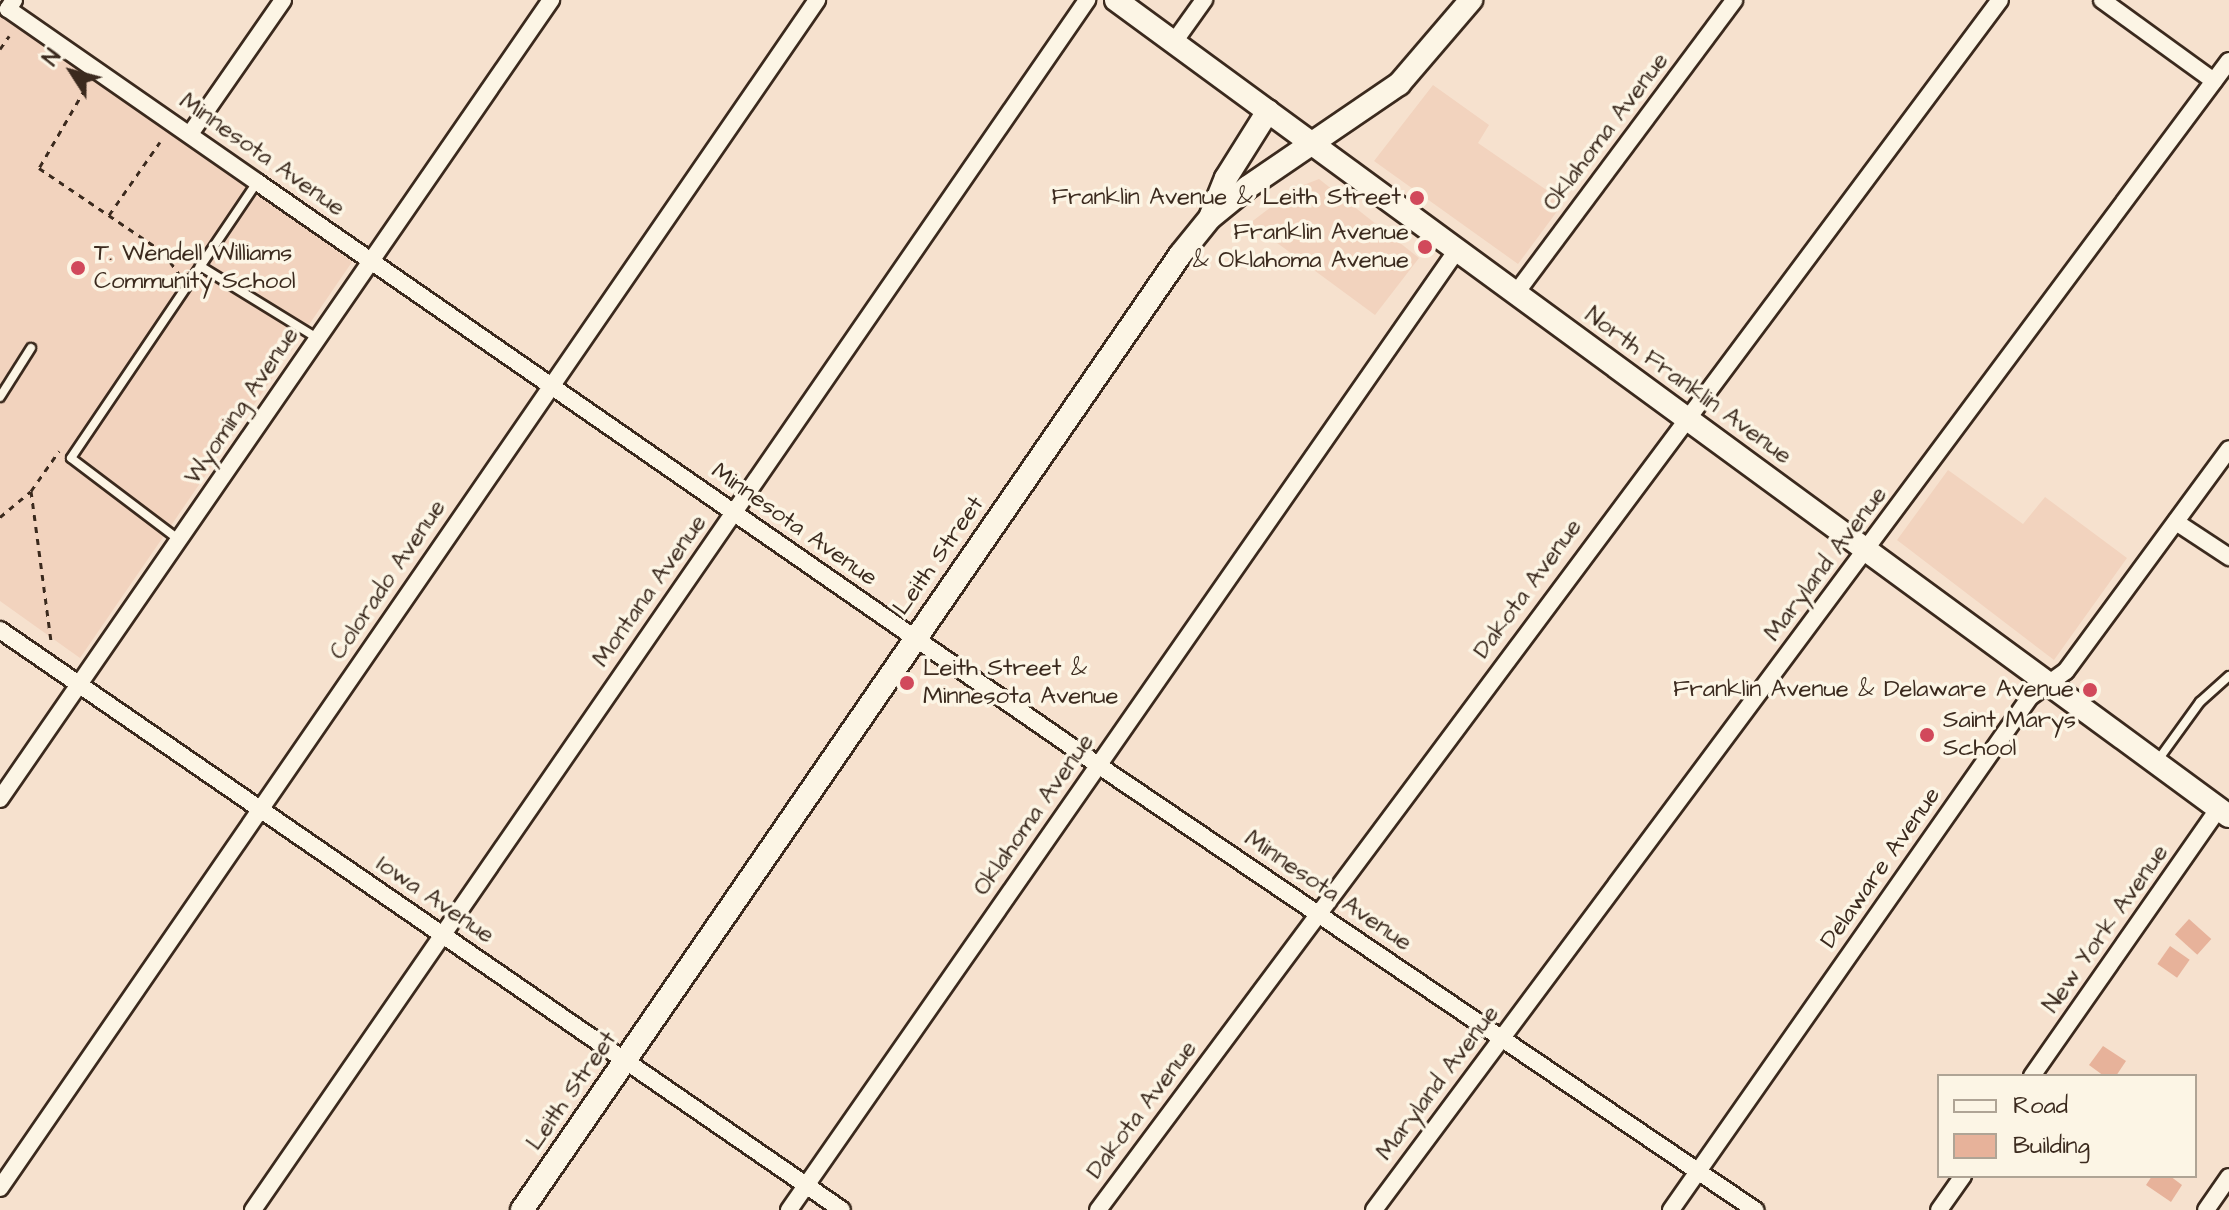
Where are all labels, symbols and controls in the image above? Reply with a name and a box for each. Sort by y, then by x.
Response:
north arrow [32,32,112,112]
text: N [36,43,69,72]
street label: Oklahoma Avenue [1537,47,1675,217]
street label: Minnesota Avenue [174,87,350,223]
place label: Franklin Avenue & Leith Street [1051,184,1401,212]
marker: Franklin Avenue & Leith Street [1408,189,1426,207]
place label: Franklin Avenue & Oklahoma Avenue [1193,219,1409,275]
marker: Franklin Avenue & Oklahoma Avenue [1416,238,1434,256]
place label: T. Wendell Williams Community School [94,240,295,296]
marker: T. Wendell Williams Community School [69,259,87,277]
street label: North Franklin Avenue [1579,301,1797,471]
street label: Wyoming Avenue [179,322,305,490]
street label: Minnesota Avenue [706,457,882,593]
street label: Maryland Avenue [1758,481,1894,647]
street label: Leith Street [887,491,991,621]
street label: Colorado Avenue [324,495,452,665]
street label: Montana Avenue [587,509,713,673]
street label: Dakota Avenue [1468,514,1588,664]
place label: Leith Street & Minnesota Avenue [923,655,1119,711]
marker: Leith Street & Minnesota Avenue [898,674,916,692]
place label: Franklin Avenue & Delaware Avenue [1673,676,2074,704]
marker: Franklin Avenue & Delaware Avenue [2081,681,2099,699]
place label: Saint Marys School [1943,707,2076,763]
marker: Saint Marys School [1918,726,1936,744]
street label: Oklahoma Avenue [968,729,1100,901]
street label: Delaware Avenue [1815,782,1947,954]
street label: Minnesota Avenue [1239,824,1417,958]
street label: New York Avenue [2037,839,2175,1019]
street label: Iowa Avenue [370,850,500,950]
street label: Maryland Avenue [1370,1000,1506,1166]
street label: Leith Street [520,1026,624,1156]
street label: Dakota Avenue [1081,1035,1203,1185]
legend [1937,1074,2197,1178]
text: Road [2013,1089,2068,1123]
text: Building [2013,1129,2090,1163]

